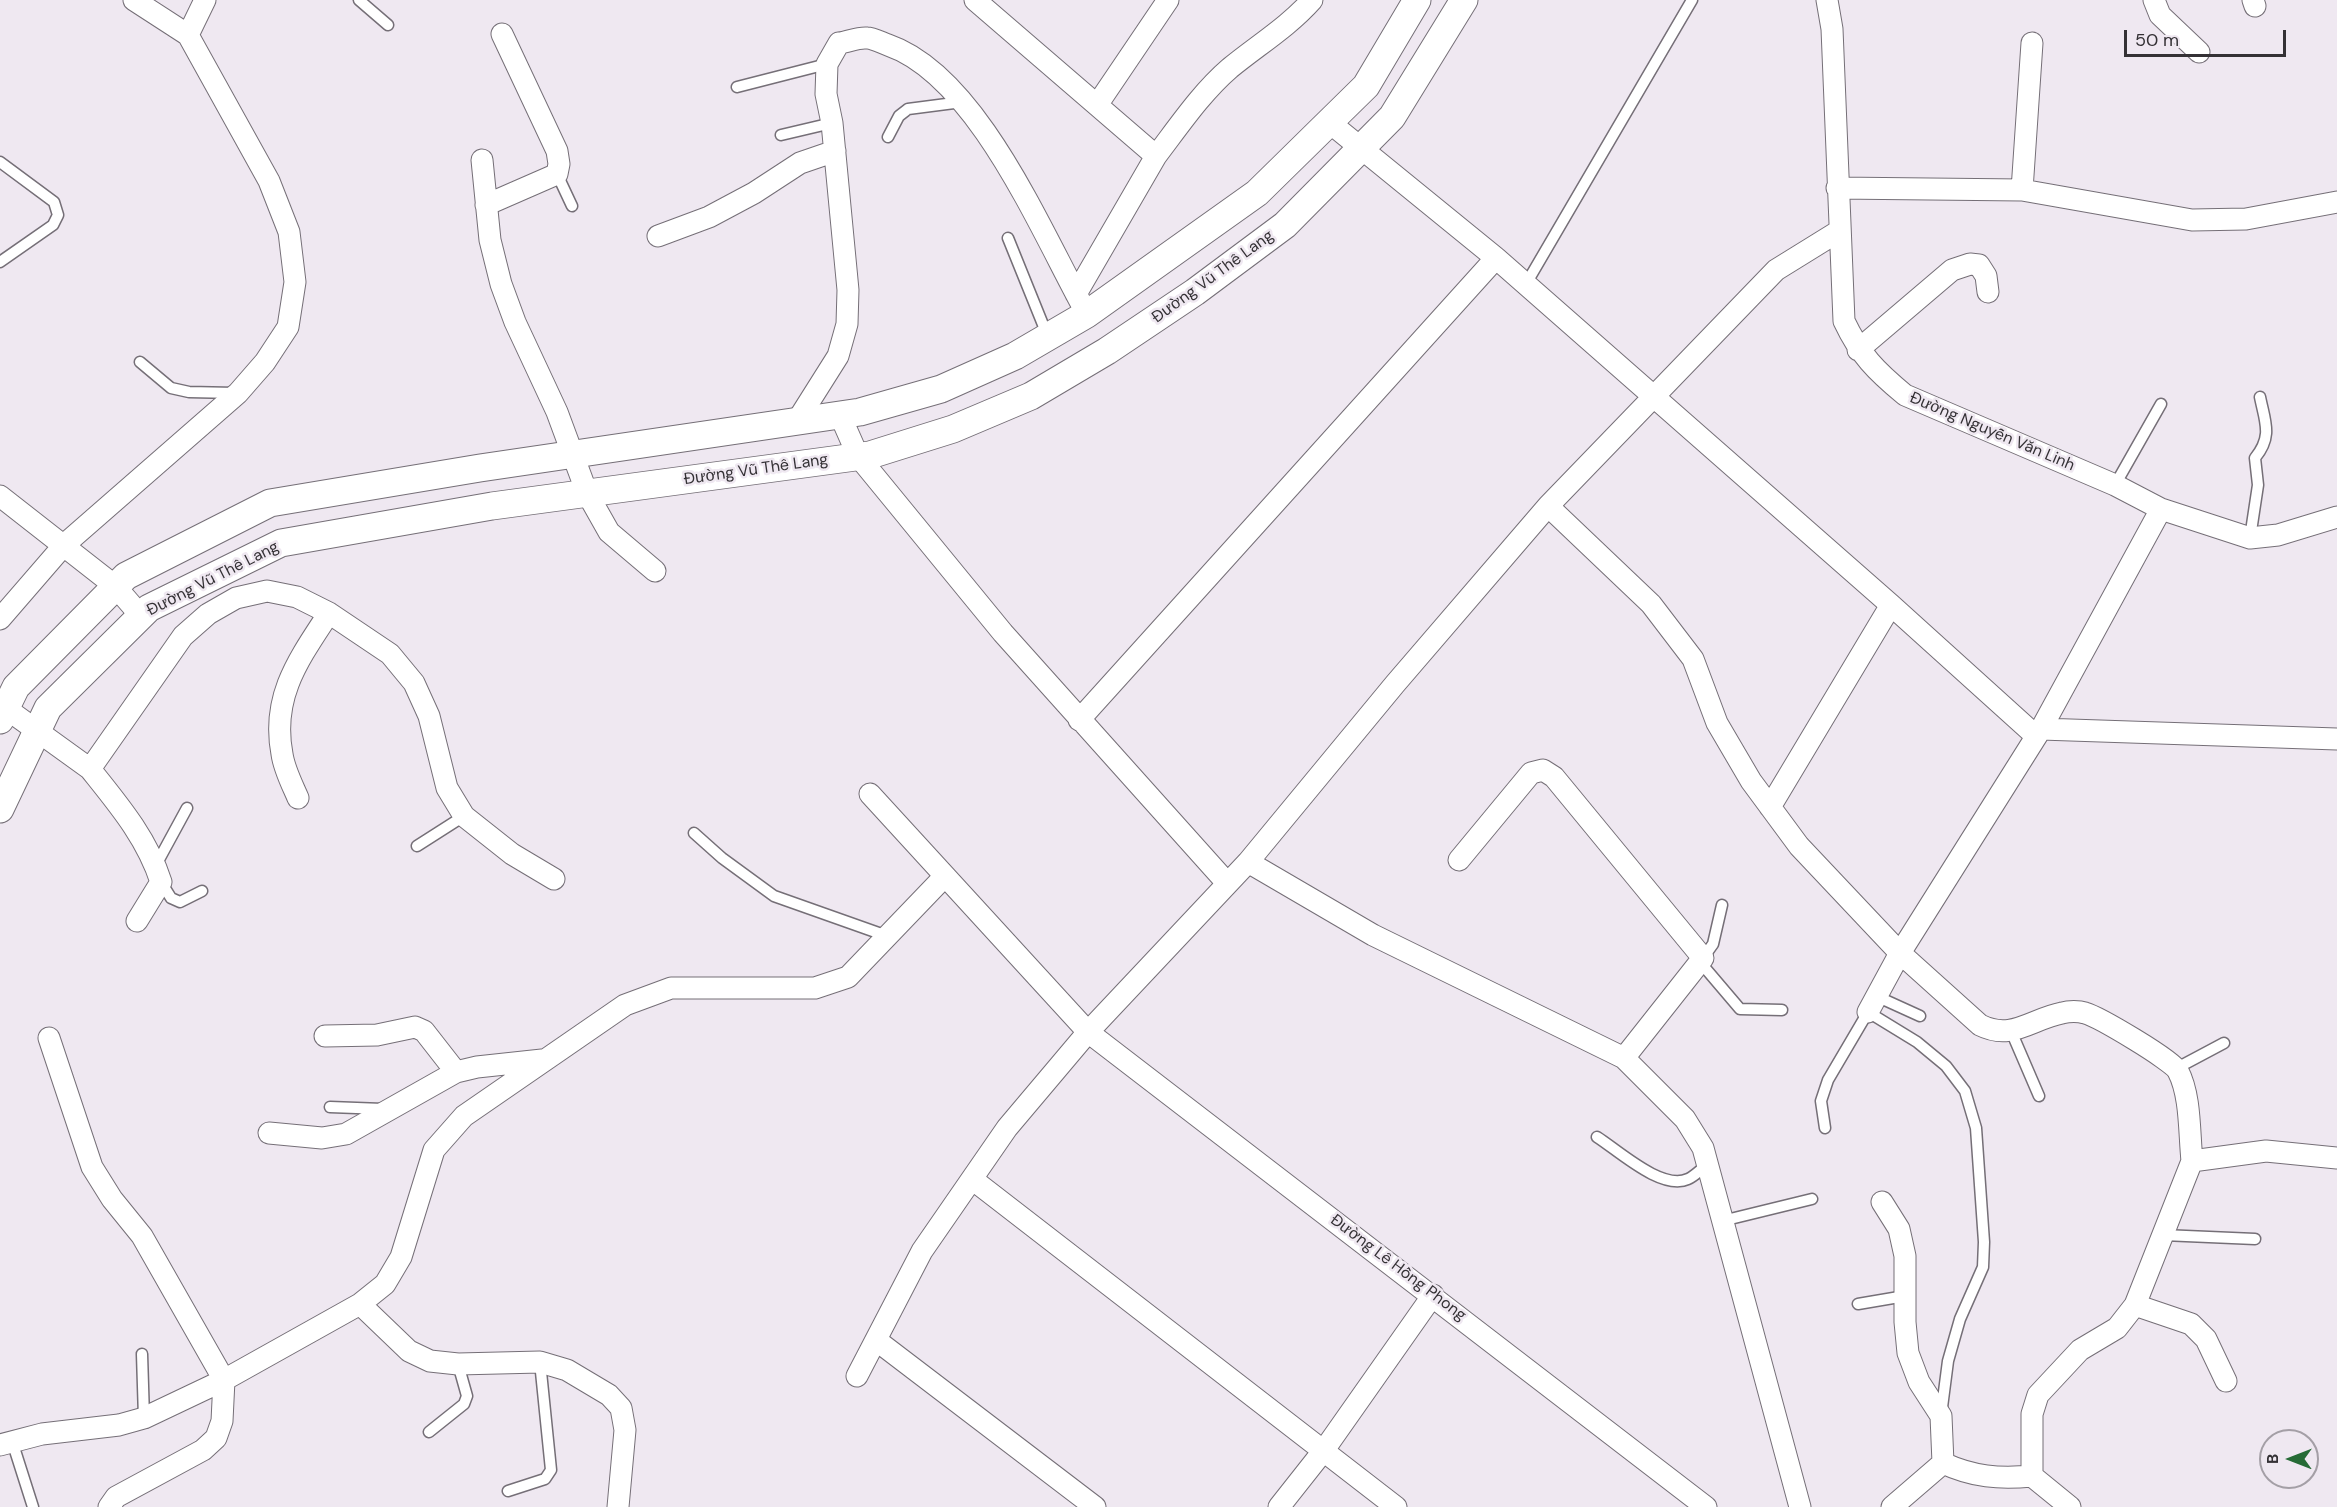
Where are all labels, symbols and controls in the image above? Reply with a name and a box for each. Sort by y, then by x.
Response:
scale bar [2127,18,2289,56]
text: 50 m [2135,28,2179,52]
street label: Đường Vũ Thê Lang [1148,226,1278,328]
street label: Đường Nguyễn Văn Linh [1907,389,2077,475]
street label: Đường Vũ Thê Lang [683,450,829,490]
street label: Đường Vũ Thê Lang [144,537,282,621]
street label: Đường Lê Hồng Phong [1326,1211,1470,1325]
north arrow [2259,1429,2319,1489]
text: B [2262,1454,2283,1464]

